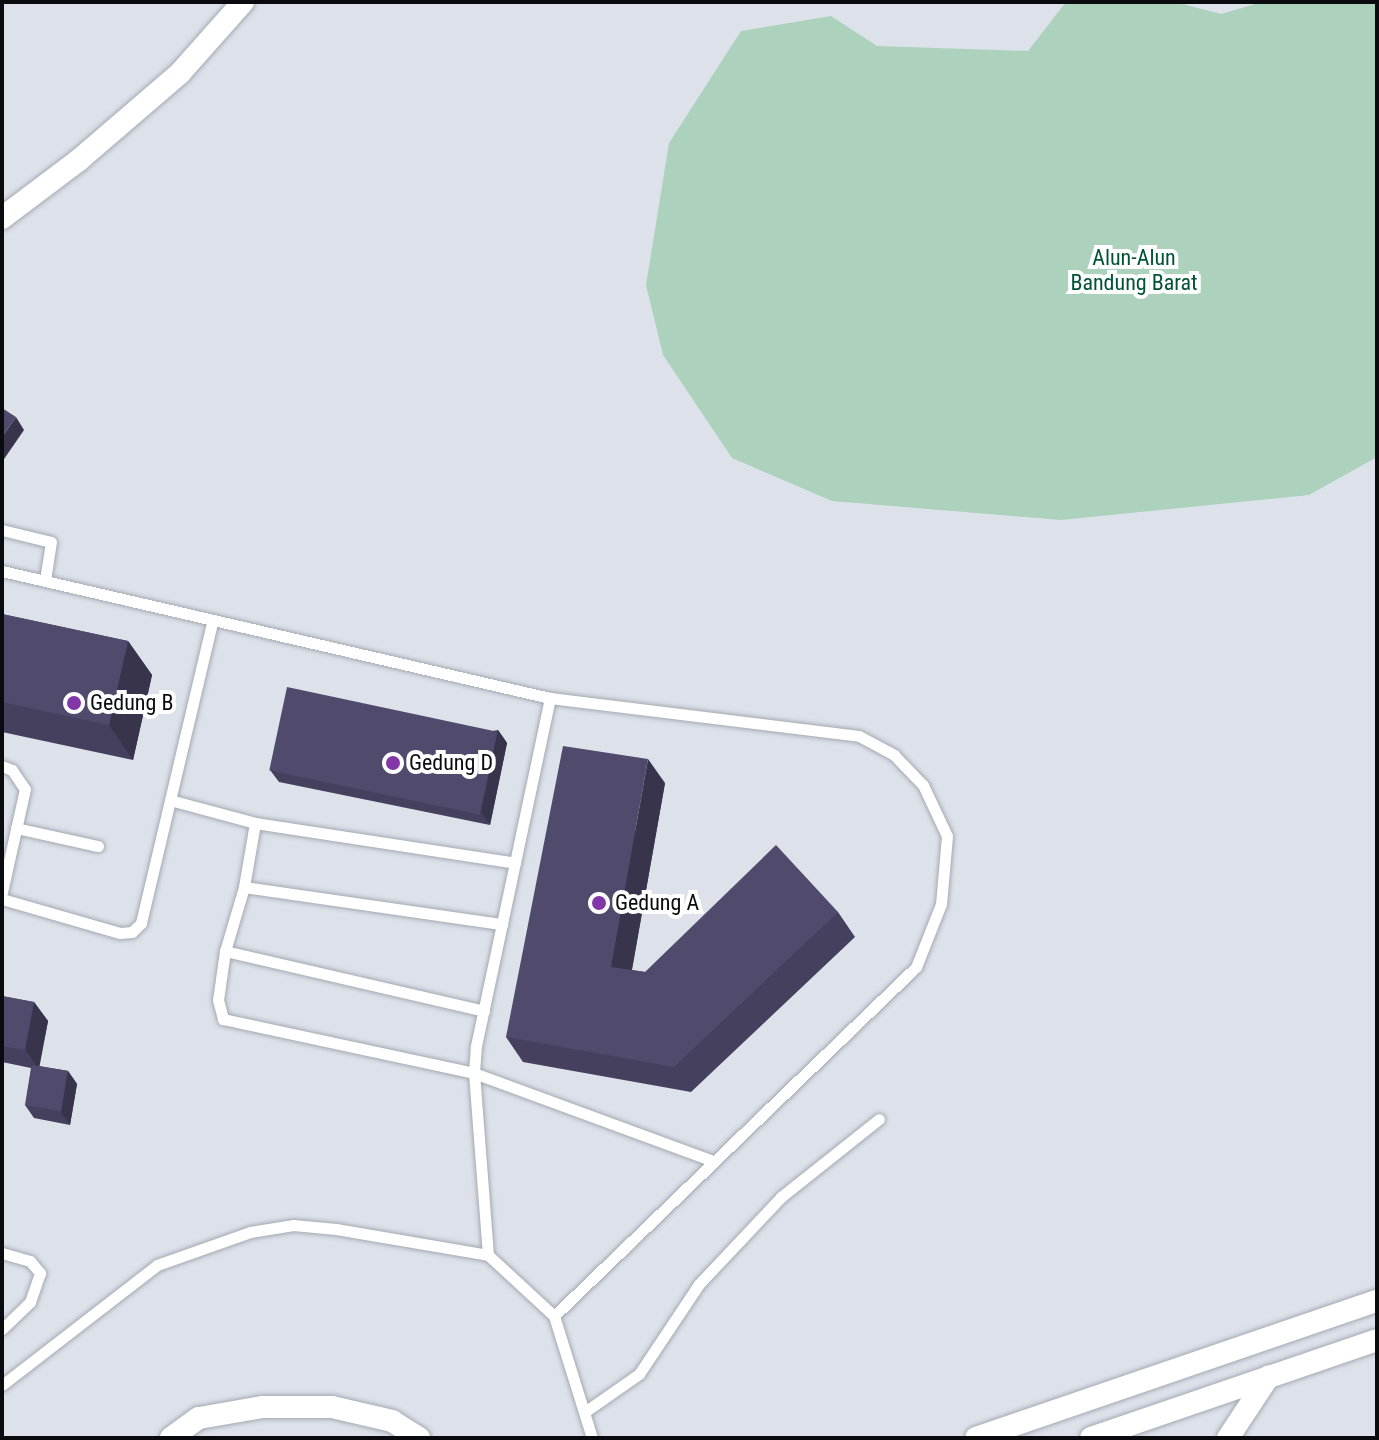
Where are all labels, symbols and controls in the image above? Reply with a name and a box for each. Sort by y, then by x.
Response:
park label: Alun-Alun Bandung Barat [1070,244,1198,296]
place label: Gedung B [90,690,173,716]
marker: Gedung B [65,694,83,712]
place label: Gedung D [409,750,493,776]
marker: Gedung D [384,754,402,772]
place label: Gedung A [615,890,699,916]
marker: Gedung A [590,894,608,912]

